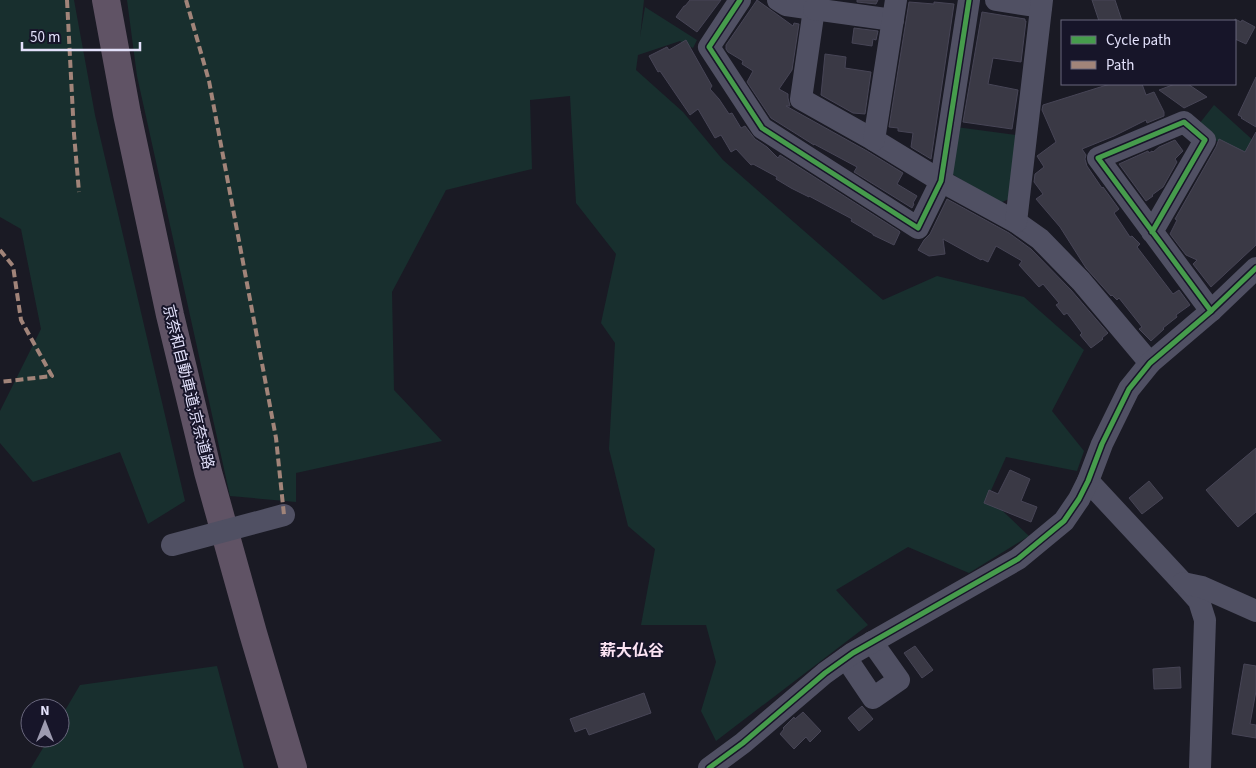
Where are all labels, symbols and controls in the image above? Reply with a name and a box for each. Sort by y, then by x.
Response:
scale bar [22,20,140,52]
legend [1061,20,1236,85]
text: 50 m [30,27,60,48]
text: Cycle path [1106,30,1171,51]
text: Path [1106,55,1134,76]
street label: 京奈和自動車道;京奈道路 [157,303,219,471]
district label: 薪大仏谷 [600,640,664,662]
north arrow [20,698,70,748]
text: N [40,701,50,721]

